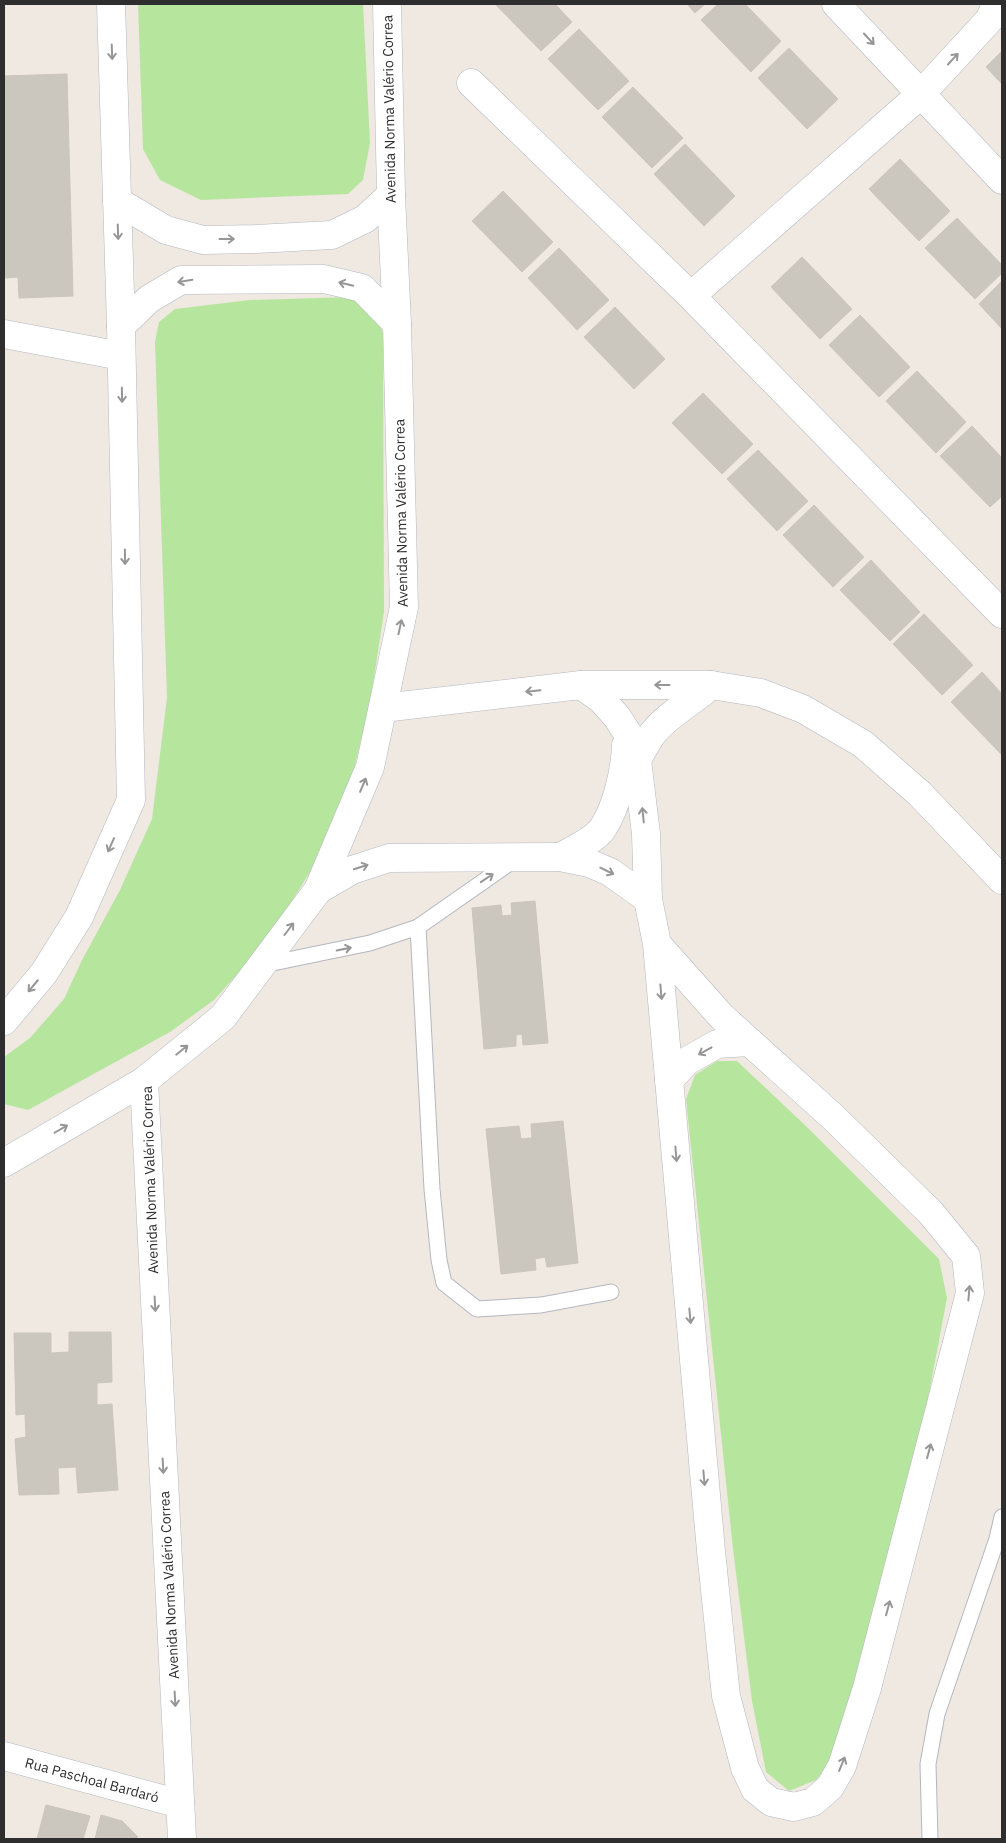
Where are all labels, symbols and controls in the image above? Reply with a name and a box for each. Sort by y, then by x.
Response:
street label: Avenida Norma Valério Correa [378,14,400,203]
one-way arrow [863,33,875,46]
one-way arrow [108,44,117,60]
one-way arrow [947,53,959,66]
one-way arrow [113,224,123,240]
one-way arrow [218,234,235,244]
one-way arrow [177,277,193,287]
one-way arrow [339,279,355,288]
one-way arrow [117,386,127,403]
street label: Avenida Norma Valério Correa [390,418,412,607]
one-way arrow [121,549,130,565]
one-way arrow [396,620,405,636]
one-way arrow [654,680,670,690]
one-way arrow [525,686,541,696]
one-way arrow [358,778,368,793]
one-way arrow [638,807,648,823]
one-way arrow [105,837,115,852]
one-way arrow [352,862,368,871]
one-way arrow [599,866,614,876]
one-way arrow [480,873,494,883]
one-way arrow [284,922,294,936]
one-way arrow [335,943,351,953]
one-way arrow [27,980,38,993]
one-way arrow [657,984,666,1000]
one-way arrow [176,1044,189,1055]
one-way arrow [697,1046,712,1056]
street label: Avenida Norma Valério Correa [138,1085,162,1274]
one-way arrow [53,1124,67,1134]
one-way arrow [671,1146,681,1162]
one-way arrow [964,1286,973,1302]
one-way arrow [151,1296,160,1312]
one-way arrow [685,1308,695,1324]
one-way arrow [924,1443,934,1459]
one-way arrow [159,1458,168,1474]
one-way arrow [700,1469,709,1485]
street label: Avenida Norma Valério Correa [155,1490,183,1679]
one-way arrow [883,1600,893,1616]
one-way arrow [170,1690,179,1706]
street label: Rua Paschoal Bardaró [23,1753,161,1807]
one-way arrow [837,1757,847,1772]

